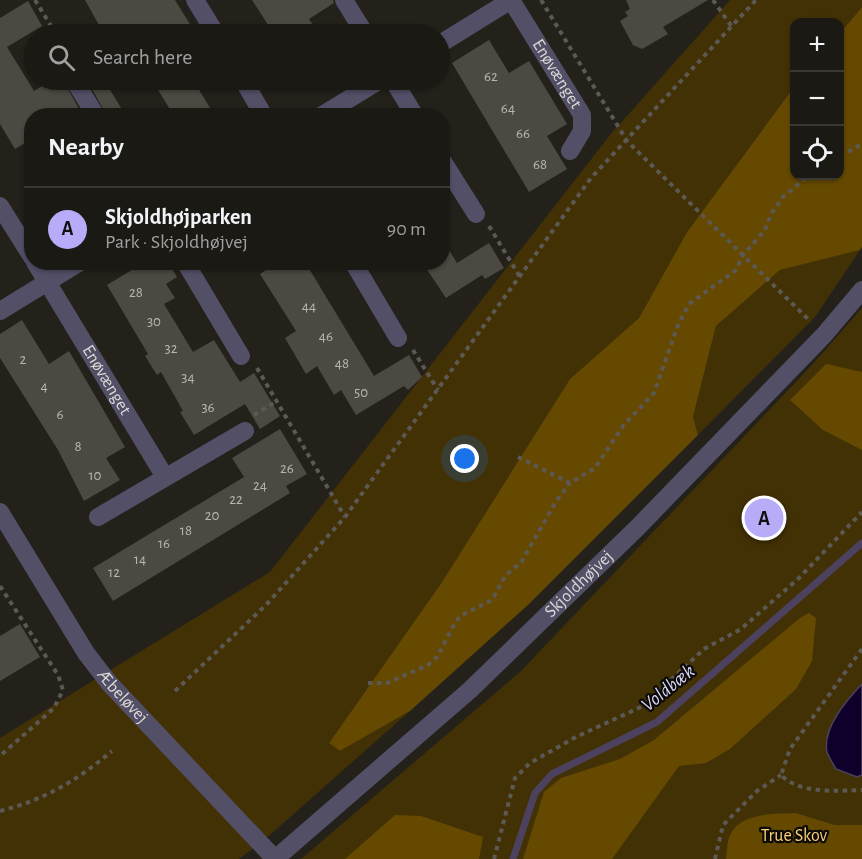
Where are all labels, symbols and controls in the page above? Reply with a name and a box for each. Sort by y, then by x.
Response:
map controls [790,18,844,180]
button: + [790,18,844,72]
search box [24,24,450,90]
street label: Enøvænget [529,36,585,112]
icon: search [45,41,78,74]
text: Search here [93,46,192,68]
house number: 62 [484,69,498,84]
button: − [790,72,844,126]
house number: 64 [501,101,515,116]
house number: 66 [516,126,530,141]
button: locate [790,126,844,180]
text: Nearby [48,134,124,160]
house number: 68 [533,157,547,172]
text: Skjoldhøjparken [105,206,252,228]
text: A [62,219,74,239]
text: 90 m [387,219,426,239]
text: Park · Skjoldhøjvej [105,232,248,252]
house number: 28 [129,285,143,300]
house number: 44 [302,299,316,314]
house number: 30 [147,314,161,329]
house number: 46 [319,329,333,344]
house number: 32 [164,341,178,356]
street label: Enøvænget [79,342,134,418]
house number: 2 [20,352,27,367]
house number: 48 [335,356,349,371]
house number: 34 [181,370,195,385]
house number: 4 [40,379,48,394]
house number: 50 [354,385,368,400]
house number: 36 [201,400,215,415]
house number: 6 [56,407,64,422]
house number: 8 [74,439,82,454]
your location [450,444,479,473]
house number: 26 [280,461,294,476]
house number: 10 [88,468,102,483]
house number: 24 [253,478,267,493]
house number: 22 [229,492,243,507]
pin: A [744,496,783,540]
house number: 20 [205,508,219,523]
house number: 18 [180,523,192,538]
house number: 16 [158,536,170,551]
street label: Skjoldhøjvej [541,547,617,621]
house number: 14 [134,552,146,567]
house number: 12 [108,565,120,580]
water label: Voldbæk [638,661,698,715]
street label: Æbeløvej [93,666,151,727]
park label: True Skov [761,827,828,845]

